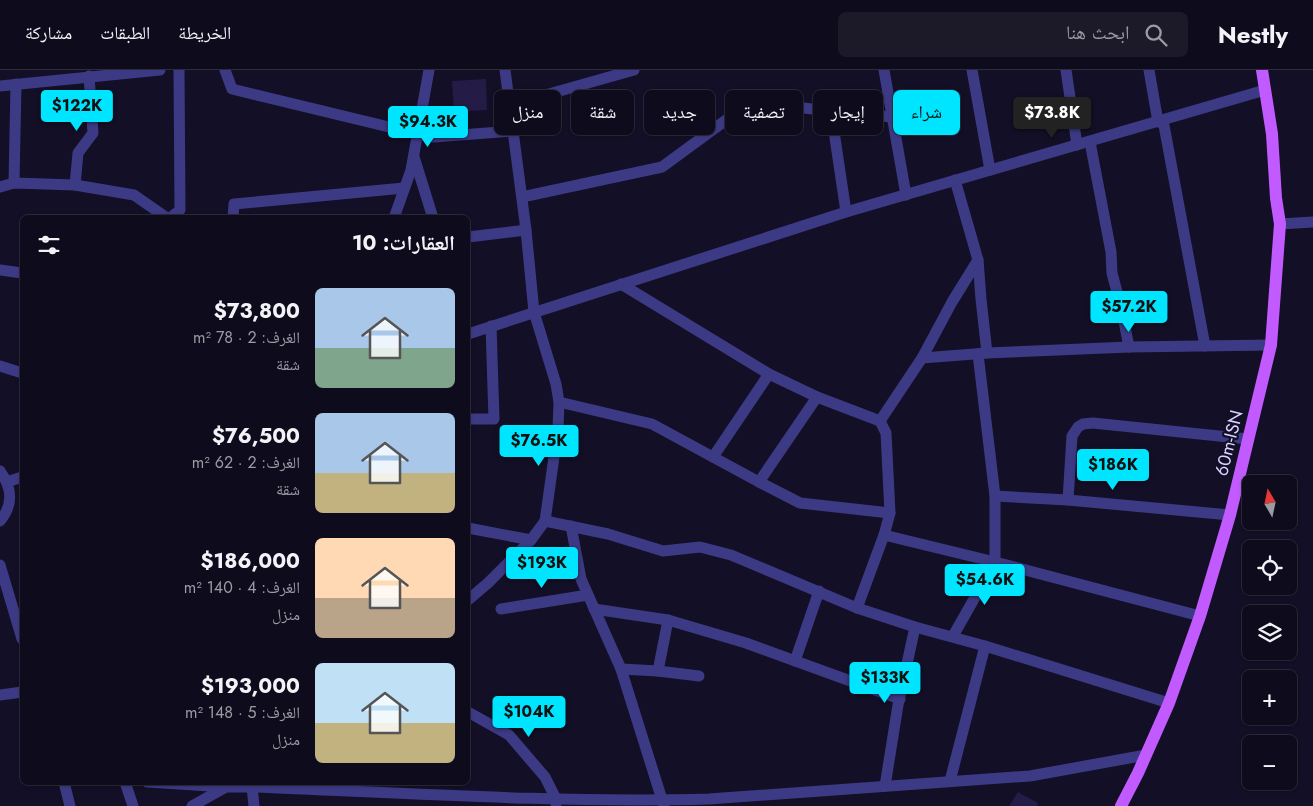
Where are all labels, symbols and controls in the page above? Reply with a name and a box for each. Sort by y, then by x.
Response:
search box [838,12,1188,57]
text: Nestly [1218,17,1288,52]
text: ابحث هنا [1066,19,1130,46]
text: مشاركة [25,20,72,46]
text: الطبقات [100,20,150,46]
text: الخريطة [178,20,231,46]
icon: search [1142,21,1170,49]
pin: $122K [42,90,112,132]
chip: منزل [494,90,561,135]
chip: شقة [571,90,634,135]
chip: جديد [644,90,715,135]
chip: تصفية [725,90,803,135]
chip: إيجار [813,90,883,135]
chip: شراء [893,90,960,135]
text: $122K [52,94,102,117]
pin: $73.8K [1011,97,1093,139]
text: $73.8K [1024,101,1080,124]
pin: $94.3K [387,106,469,148]
text: $94.3K [399,110,457,133]
text: العقارات: 10 [352,228,455,258]
icon: filters [35,231,63,259]
pin: $57.2K [1088,290,1170,333]
text: $57.2K [1101,295,1157,318]
text: $73,800 [214,296,300,326]
icon: home [355,308,415,368]
text: الغرف: 2 · 78 m² [193,326,300,349]
text: شقة [276,353,300,376]
street label: 60m-ISN [1208,407,1250,479]
text: $76,500 [212,421,300,451]
pin: $76.5K [498,424,580,467]
text: $76.5K [511,429,567,452]
icon: home [355,433,415,493]
pin: $186K [1078,448,1148,491]
text: الغرف: 2 · 62 m² [192,451,300,474]
text: $186K [1088,453,1138,476]
north arrow [1242,475,1298,530]
map controls [1242,475,1297,790]
text: شقة [276,478,300,501]
button: locate [1242,540,1297,595]
text: $186,000 [201,546,300,576]
pin: $193K [507,546,577,589]
text: $193K [517,551,567,574]
icon: home [355,558,415,618]
pin: $54.6K [944,564,1026,606]
text: $54.6K [956,568,1014,591]
text: الغرف: 4 · 140 m² [184,576,300,599]
text: منزل [272,603,300,626]
button: layers [1242,605,1297,660]
pin: $133K [850,662,920,704]
text: $133K [860,666,910,689]
button: + [1242,670,1297,725]
text: $193,000 [201,671,300,701]
icon: home [355,683,415,743]
pin: $104K [494,696,564,738]
text: $104K [503,700,555,723]
text: الغرف: 5 · 148 m² [185,701,300,724]
text: منزل [272,728,300,751]
button: − [1242,735,1297,790]

